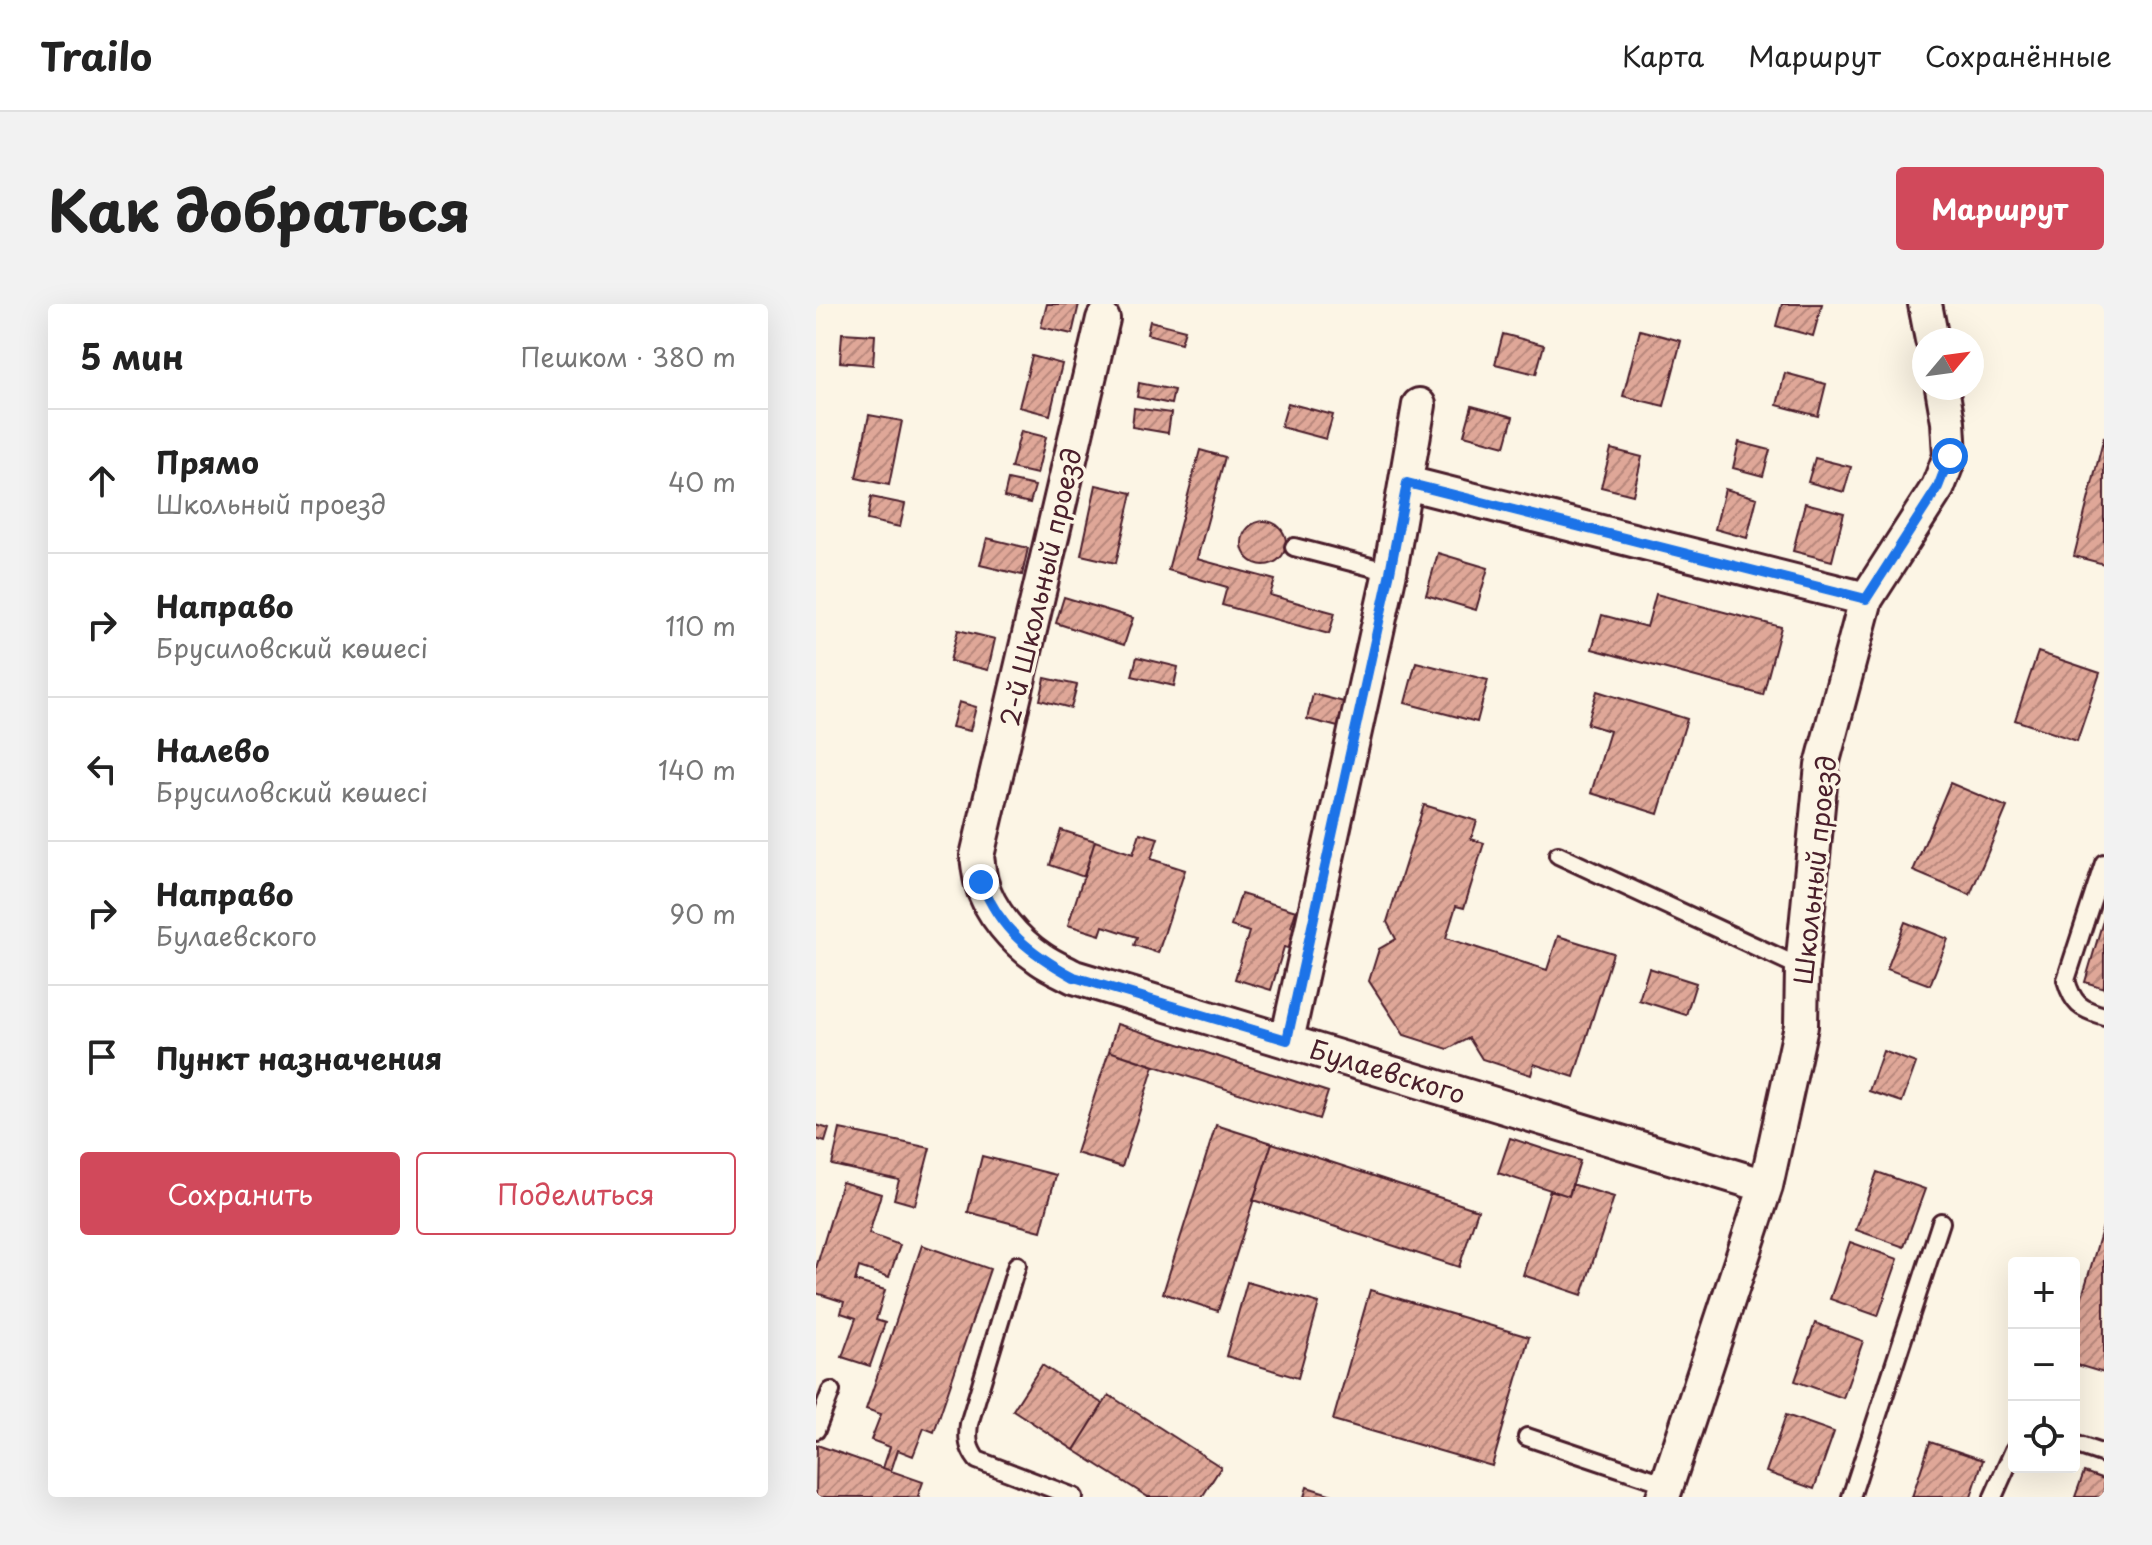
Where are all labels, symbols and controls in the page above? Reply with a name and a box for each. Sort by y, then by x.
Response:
text: Trailo [40,27,152,84]
text: Карта [1622,34,1704,77]
text: Маршрут [1748,34,1881,77]
text: Сохранённые [1925,34,2112,77]
text: Как добраться [48,166,471,251]
button: Маршрут [1896,167,2104,250]
north arrow [1912,328,1984,400]
text: 5 мин [80,330,184,382]
text: Пешком · 380 m [520,337,736,376]
route start [1932,438,1968,474]
text: Прямо [156,439,259,484]
street label: 2-й Школьный проезд [989,444,1091,730]
icon: ahead [80,459,124,503]
text: 40 m [668,462,736,501]
text: Школьный проезд [156,484,386,523]
text: Направо [156,583,294,628]
icon: right [80,603,124,647]
text: 110 m [665,606,736,645]
text: Брусиловский көшесі [156,628,428,667]
text: Налево [156,727,270,772]
icon: left [80,747,124,791]
text: 140 m [658,750,736,789]
street label: Школьный проезд [1783,753,1845,987]
text: Брусиловский көшесі [156,772,428,811]
route end [963,864,999,900]
text: Направо [156,871,294,916]
icon: right [80,891,124,935]
text: 90 m [669,894,736,933]
text: Булаевского [156,916,317,955]
street label: Булаевского [1305,1029,1471,1113]
icon: arrive [80,1035,124,1079]
text: Пункт назначения [156,1035,442,1080]
button: Сохранить [80,1152,400,1235]
button: Поделиться [416,1152,736,1235]
map controls [2008,1257,2080,1473]
button: + [2008,1257,2080,1329]
button: − [2008,1329,2080,1401]
button: locate [2008,1401,2080,1473]

